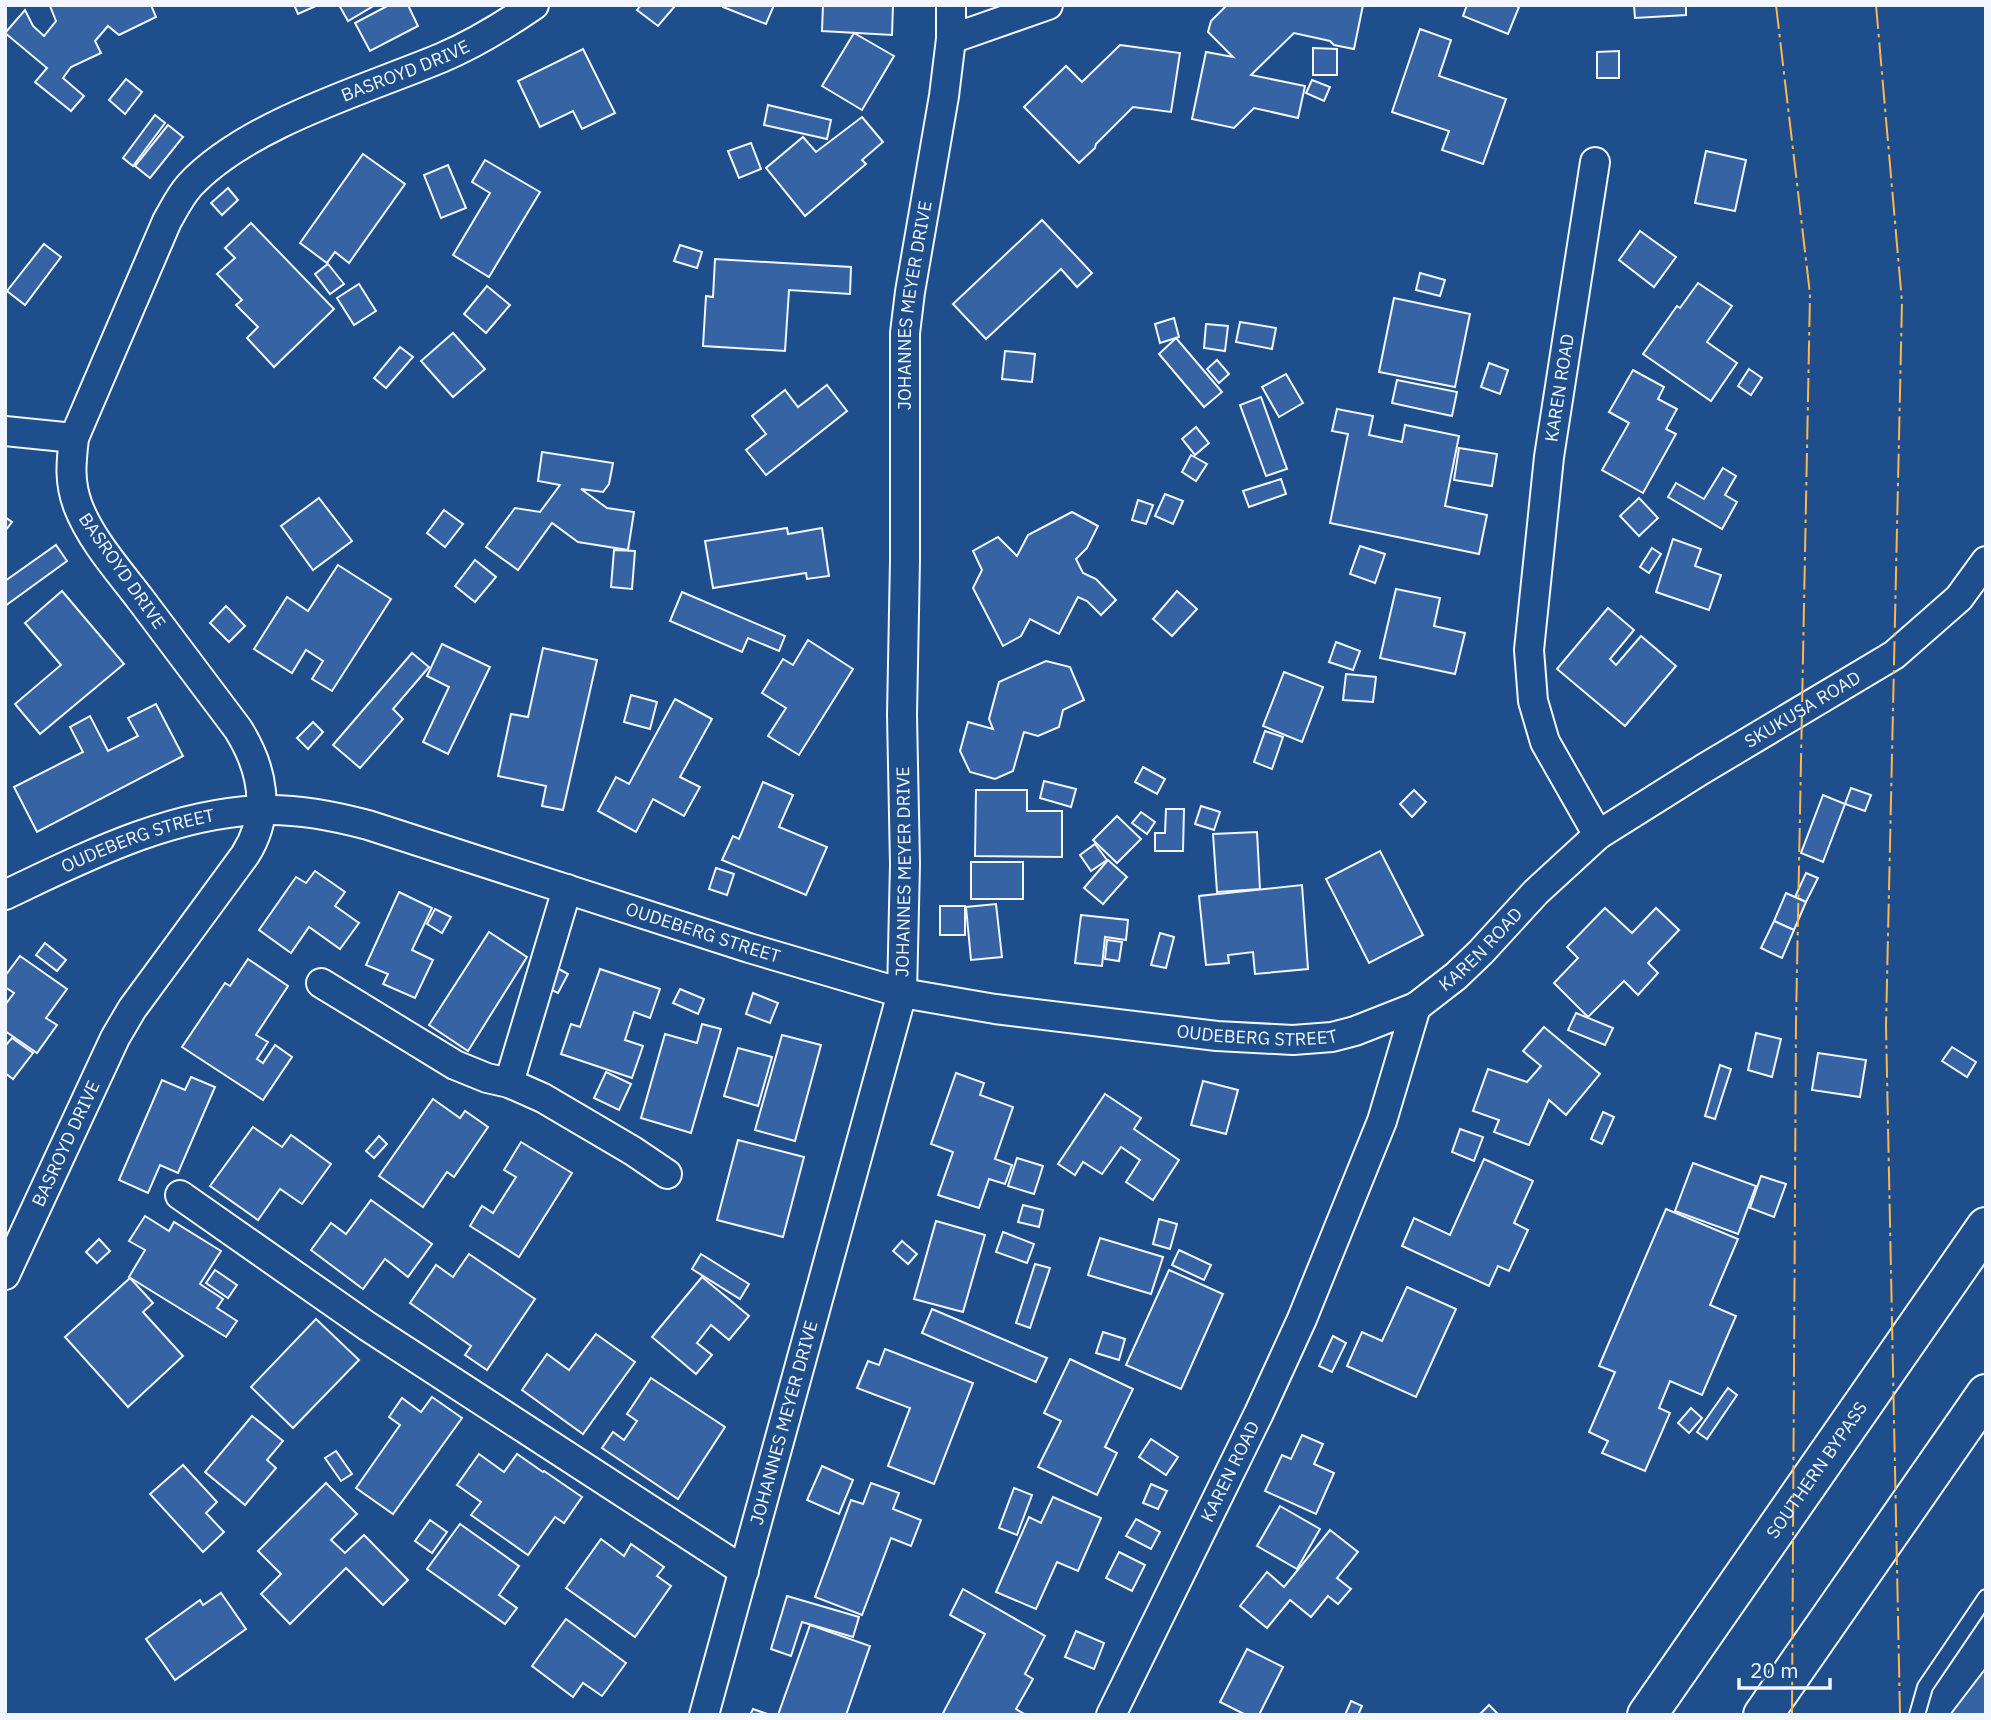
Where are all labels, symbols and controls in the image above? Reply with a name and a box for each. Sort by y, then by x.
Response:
street label: BASROYD DRIVE [338,34,473,107]
street label: JOHANNES MEYER DRIVE [893,199,937,410]
street label: KAREN ROAD [1539,332,1579,444]
street label: BASROYD DRIVE [74,508,171,633]
street label: SKUKUSA ROAD [1740,666,1865,753]
street label: JOHANNES MEYER DRIVE [890,766,916,977]
street label: OUDEBERG STREET [57,803,216,878]
street label: OUDEBERG STREET [623,897,783,968]
street label: KAREN ROAD [1434,902,1527,996]
street label: OUDEBERG STREET [1175,1019,1340,1051]
street label: BASROYD DRIVE [26,1077,105,1210]
street label: JOHANNES MEYER DRIVE [745,1318,823,1527]
street label: SOUTHERN BYPASS [1761,1397,1872,1543]
street label: KAREN ROAD [1195,1417,1264,1526]
scale bar [1739,1646,1830,1690]
text: 20 m [1750,1656,1799,1684]

